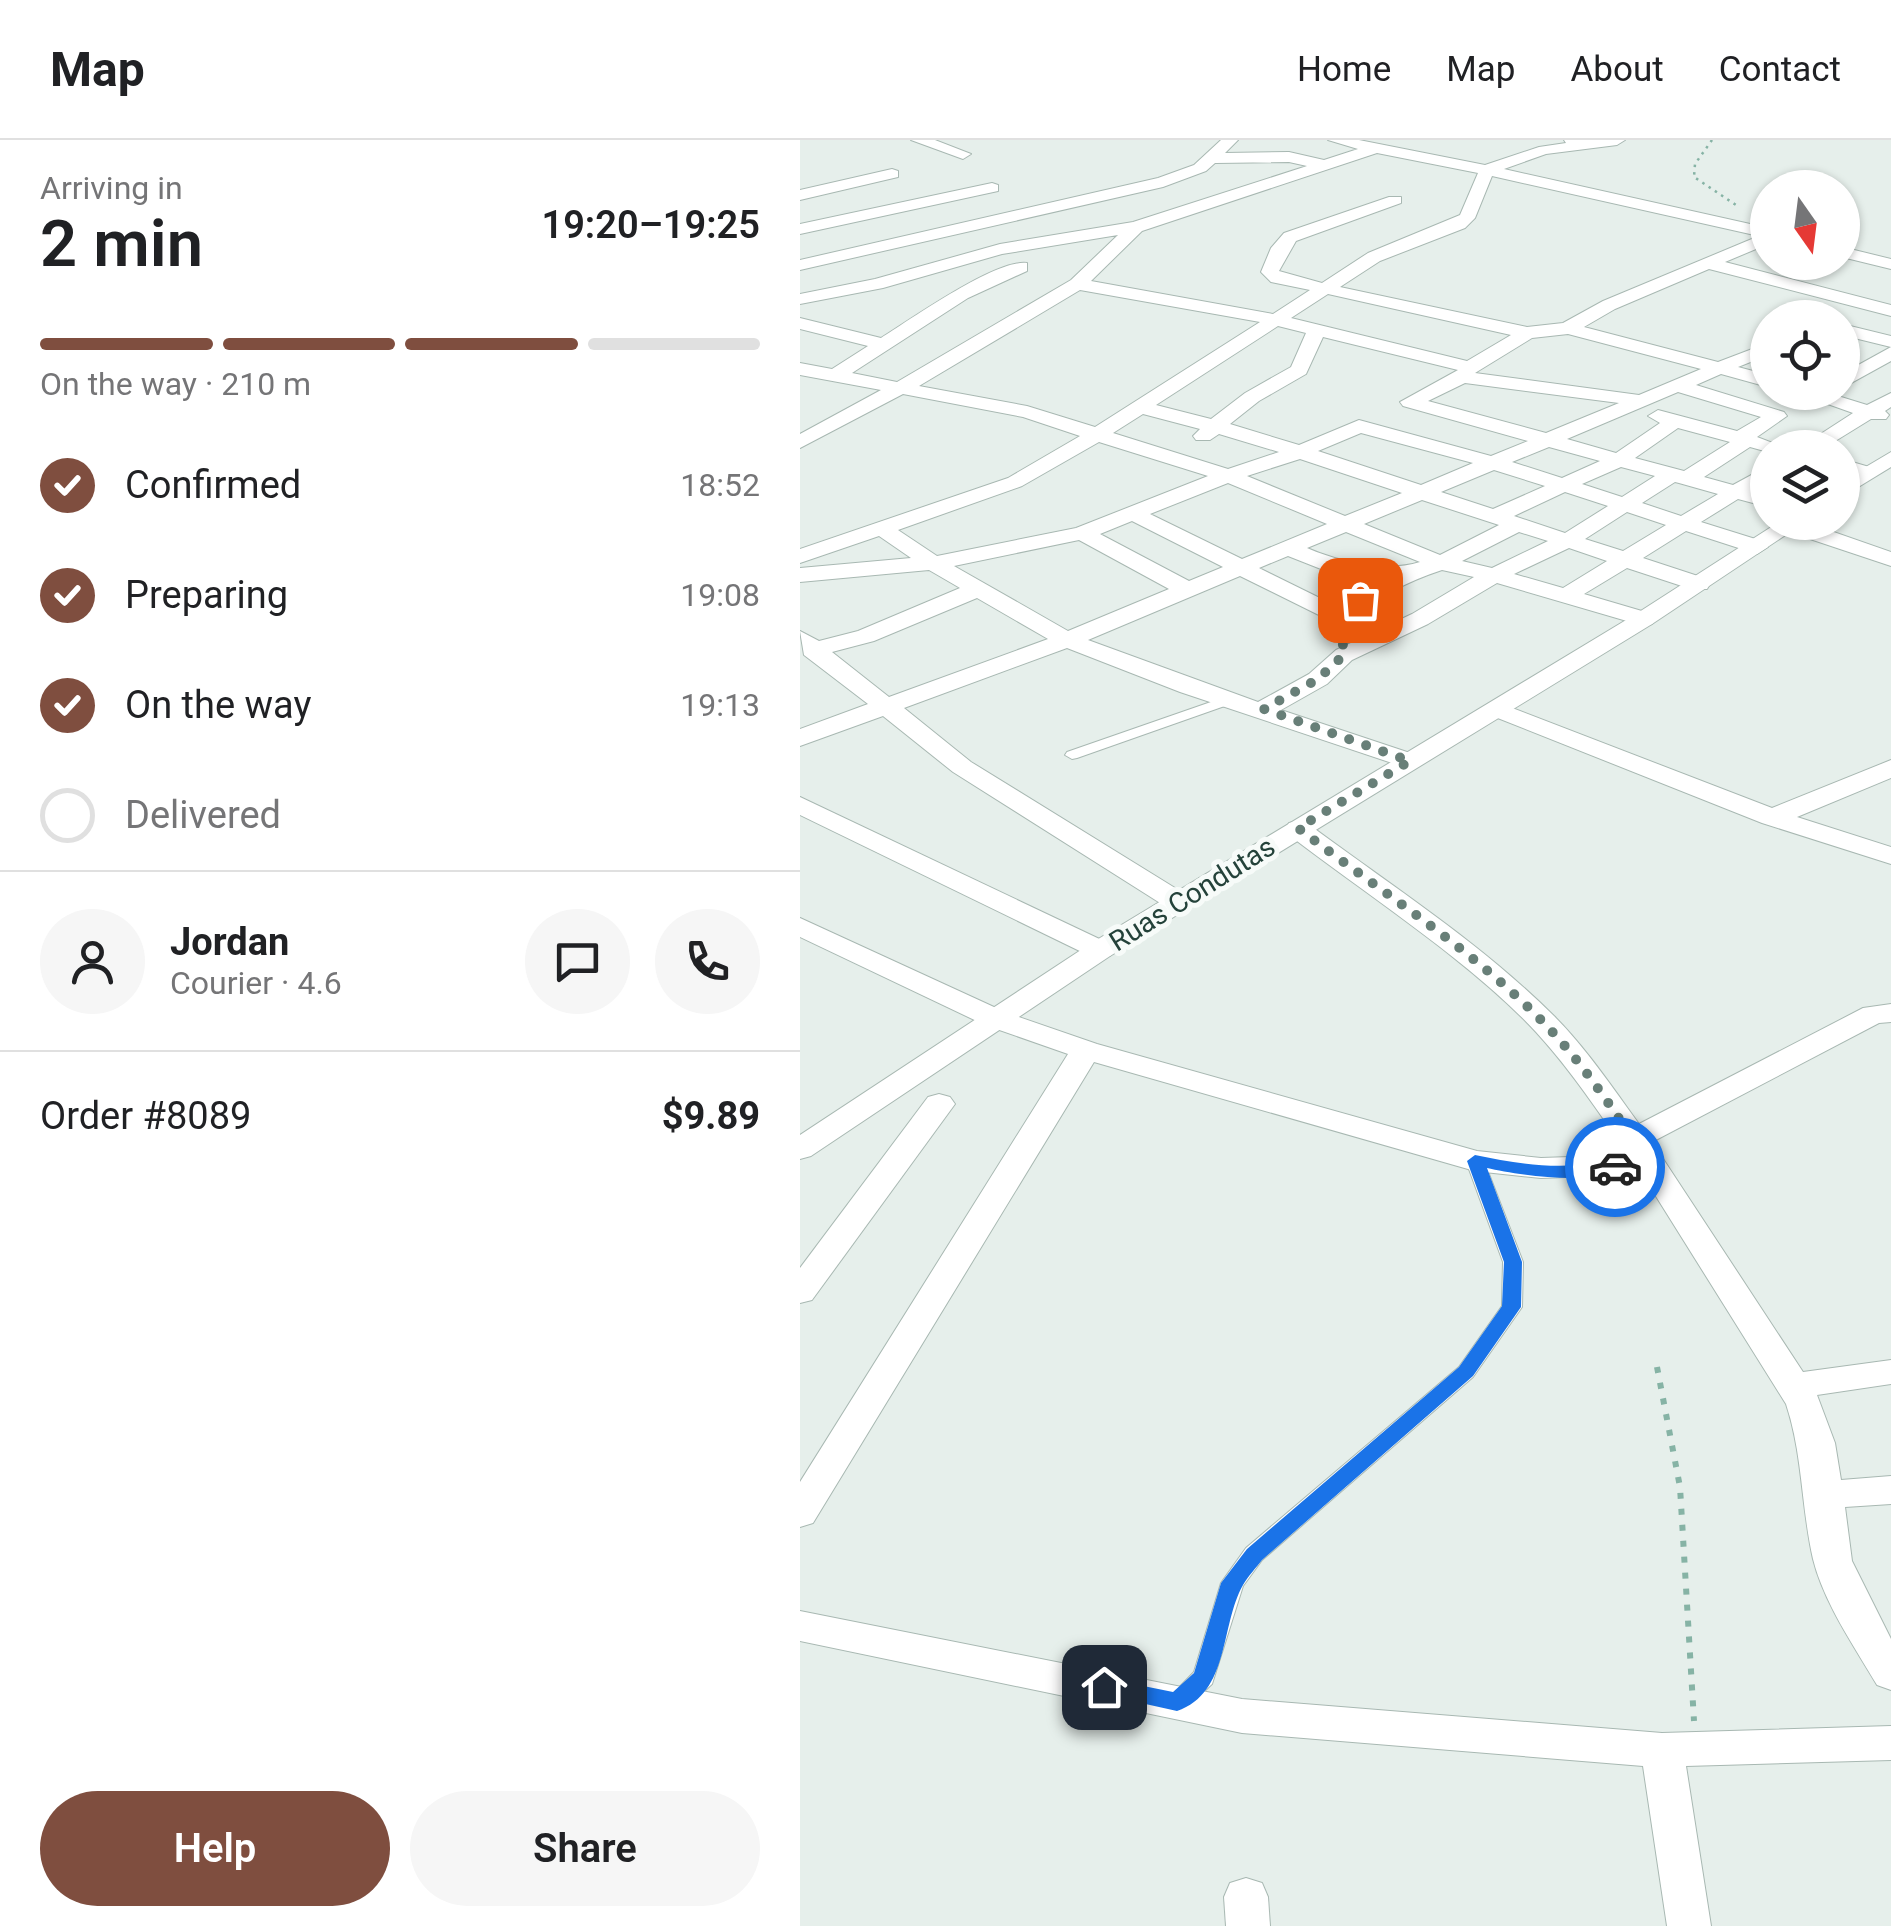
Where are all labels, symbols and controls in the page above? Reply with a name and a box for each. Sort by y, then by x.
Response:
text: Map [50,41,145,98]
text: Home [1297,49,1391,90]
text: Map [1446,49,1515,90]
text: About [1570,49,1664,90]
text: Contact [1719,49,1841,90]
text: Arriving in [40,169,183,207]
north arrow [1750,170,1860,280]
map controls [1750,170,1860,540]
text: 19:20–19:25 [541,203,760,247]
text: 2 min [40,206,203,282]
button: locate [1750,300,1860,410]
text: On the way · 210 m [40,365,311,403]
button: layers [1750,430,1860,540]
icon: check [40,458,95,513]
text: Confirmed [125,463,301,507]
text: 18:52 [680,466,760,504]
pin [1318,558,1403,643]
icon: check [40,568,95,623]
text: Preparing [125,573,288,617]
icon: bag [1333,573,1388,628]
text: 19:08 [680,576,760,614]
icon: check [40,678,95,733]
text: On the way [125,683,311,727]
text: 19:13 [680,686,760,724]
text: Delivered [125,793,281,837]
street label: Ruas Condutas [1103,830,1281,958]
button: person [40,909,145,1014]
button: chat [525,909,630,1014]
button: phone [655,909,760,1014]
text: Jordan [170,920,289,964]
text: Courier · 4.6 [170,964,342,1002]
text: Order #8089 [40,1094,251,1138]
text: $9.89 [662,1094,760,1138]
courier [1565,1117,1665,1217]
icon: car [1588,1140,1643,1195]
pin [1062,1645,1147,1730]
icon: home [1077,1660,1132,1715]
button: Help [40,1791,390,1906]
button: Share [410,1791,760,1906]

